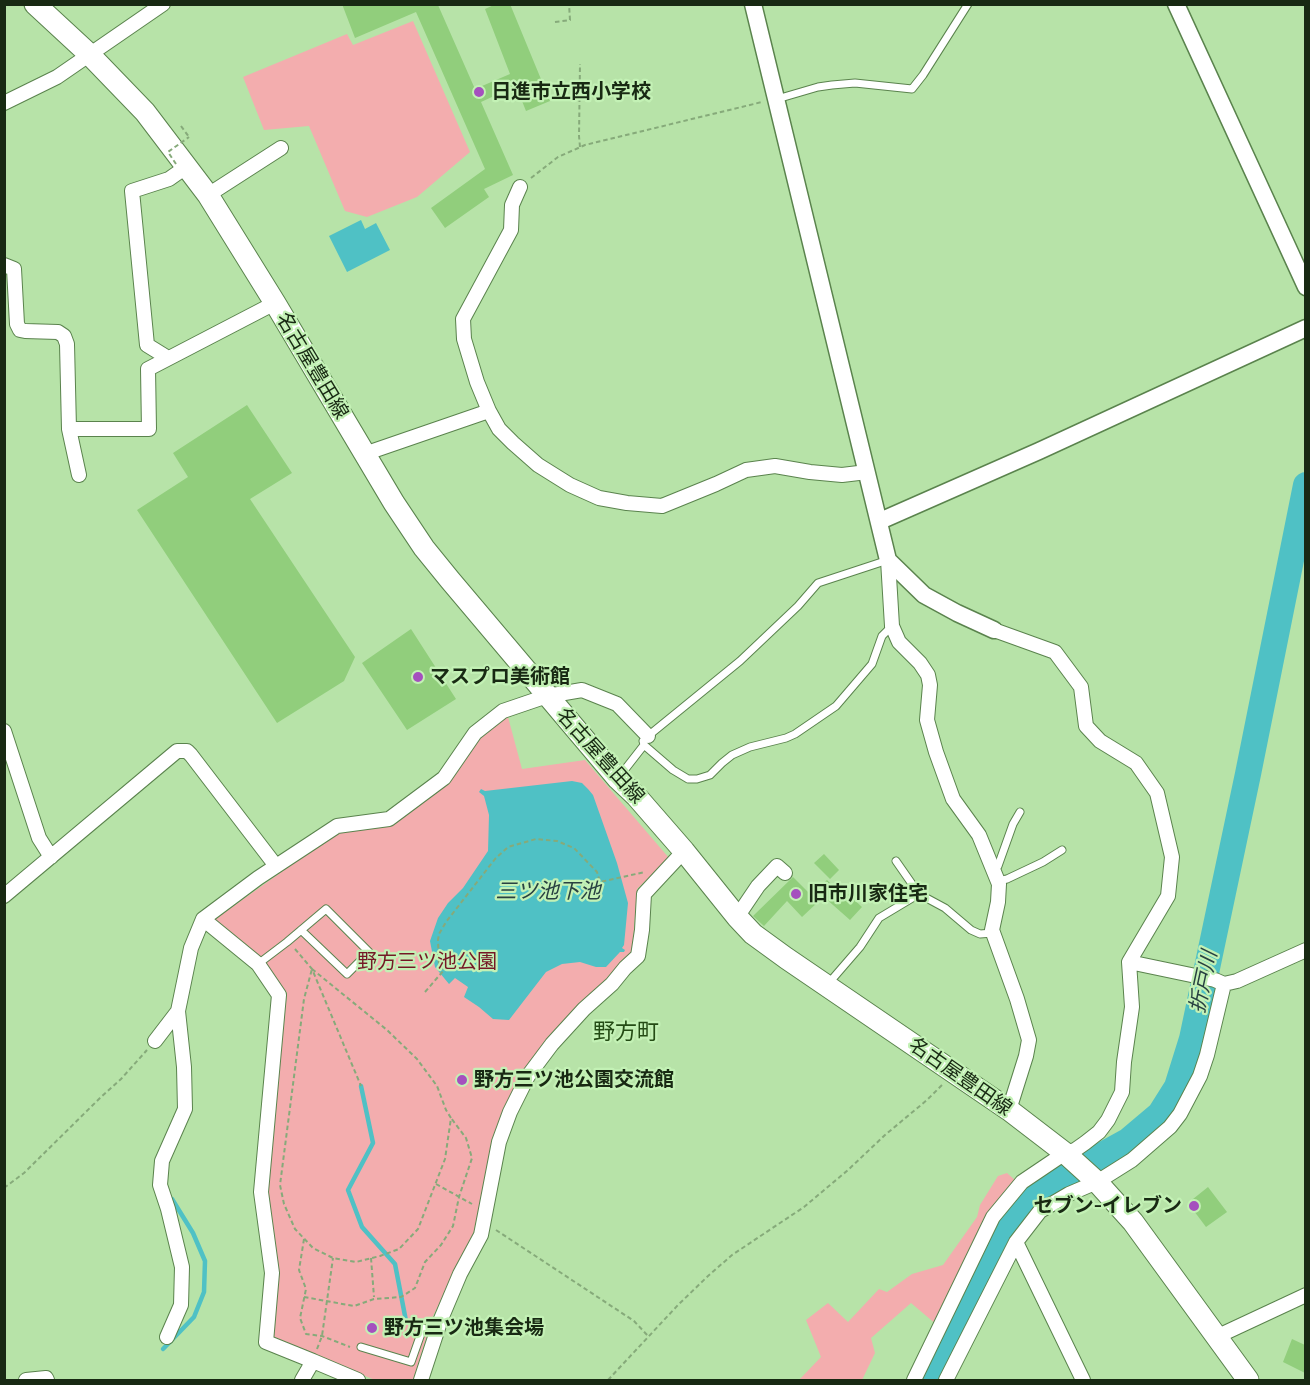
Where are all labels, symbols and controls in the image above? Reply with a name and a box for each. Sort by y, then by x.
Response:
place label: 日進市立西小学校 [491,80,651,104]
marker: 日進市立西小学校 [472,85,486,99]
street label: 名古屋豊田線 [271,308,353,424]
place label: マスプロ美術館 [430,665,570,689]
marker: マスプロ美術館 [411,670,425,684]
street label: 名古屋豊田線 [551,703,649,809]
water label: 三ツ池下池 [496,879,600,905]
place label: 旧市川家住宅 [808,882,928,906]
marker: 旧市川家住宅 [789,887,803,901]
water label: 折戸川 [1185,949,1223,1015]
park label: 野方三ツ池公園 [357,950,497,974]
district label: 野方町 [593,1020,659,1046]
street label: 名古屋豊田線 [904,1033,1016,1121]
place label: 野方三ツ池公園交流館 [474,1068,674,1092]
marker: 野方三ツ池公園交流館 [455,1073,469,1087]
place label: セブン-イレブン [1034,1194,1182,1218]
marker: セブン-イレブン [1187,1199,1201,1213]
place label: 野方三ツ池集会場 [384,1316,544,1340]
marker: 野方三ツ池集会場 [365,1321,379,1335]

